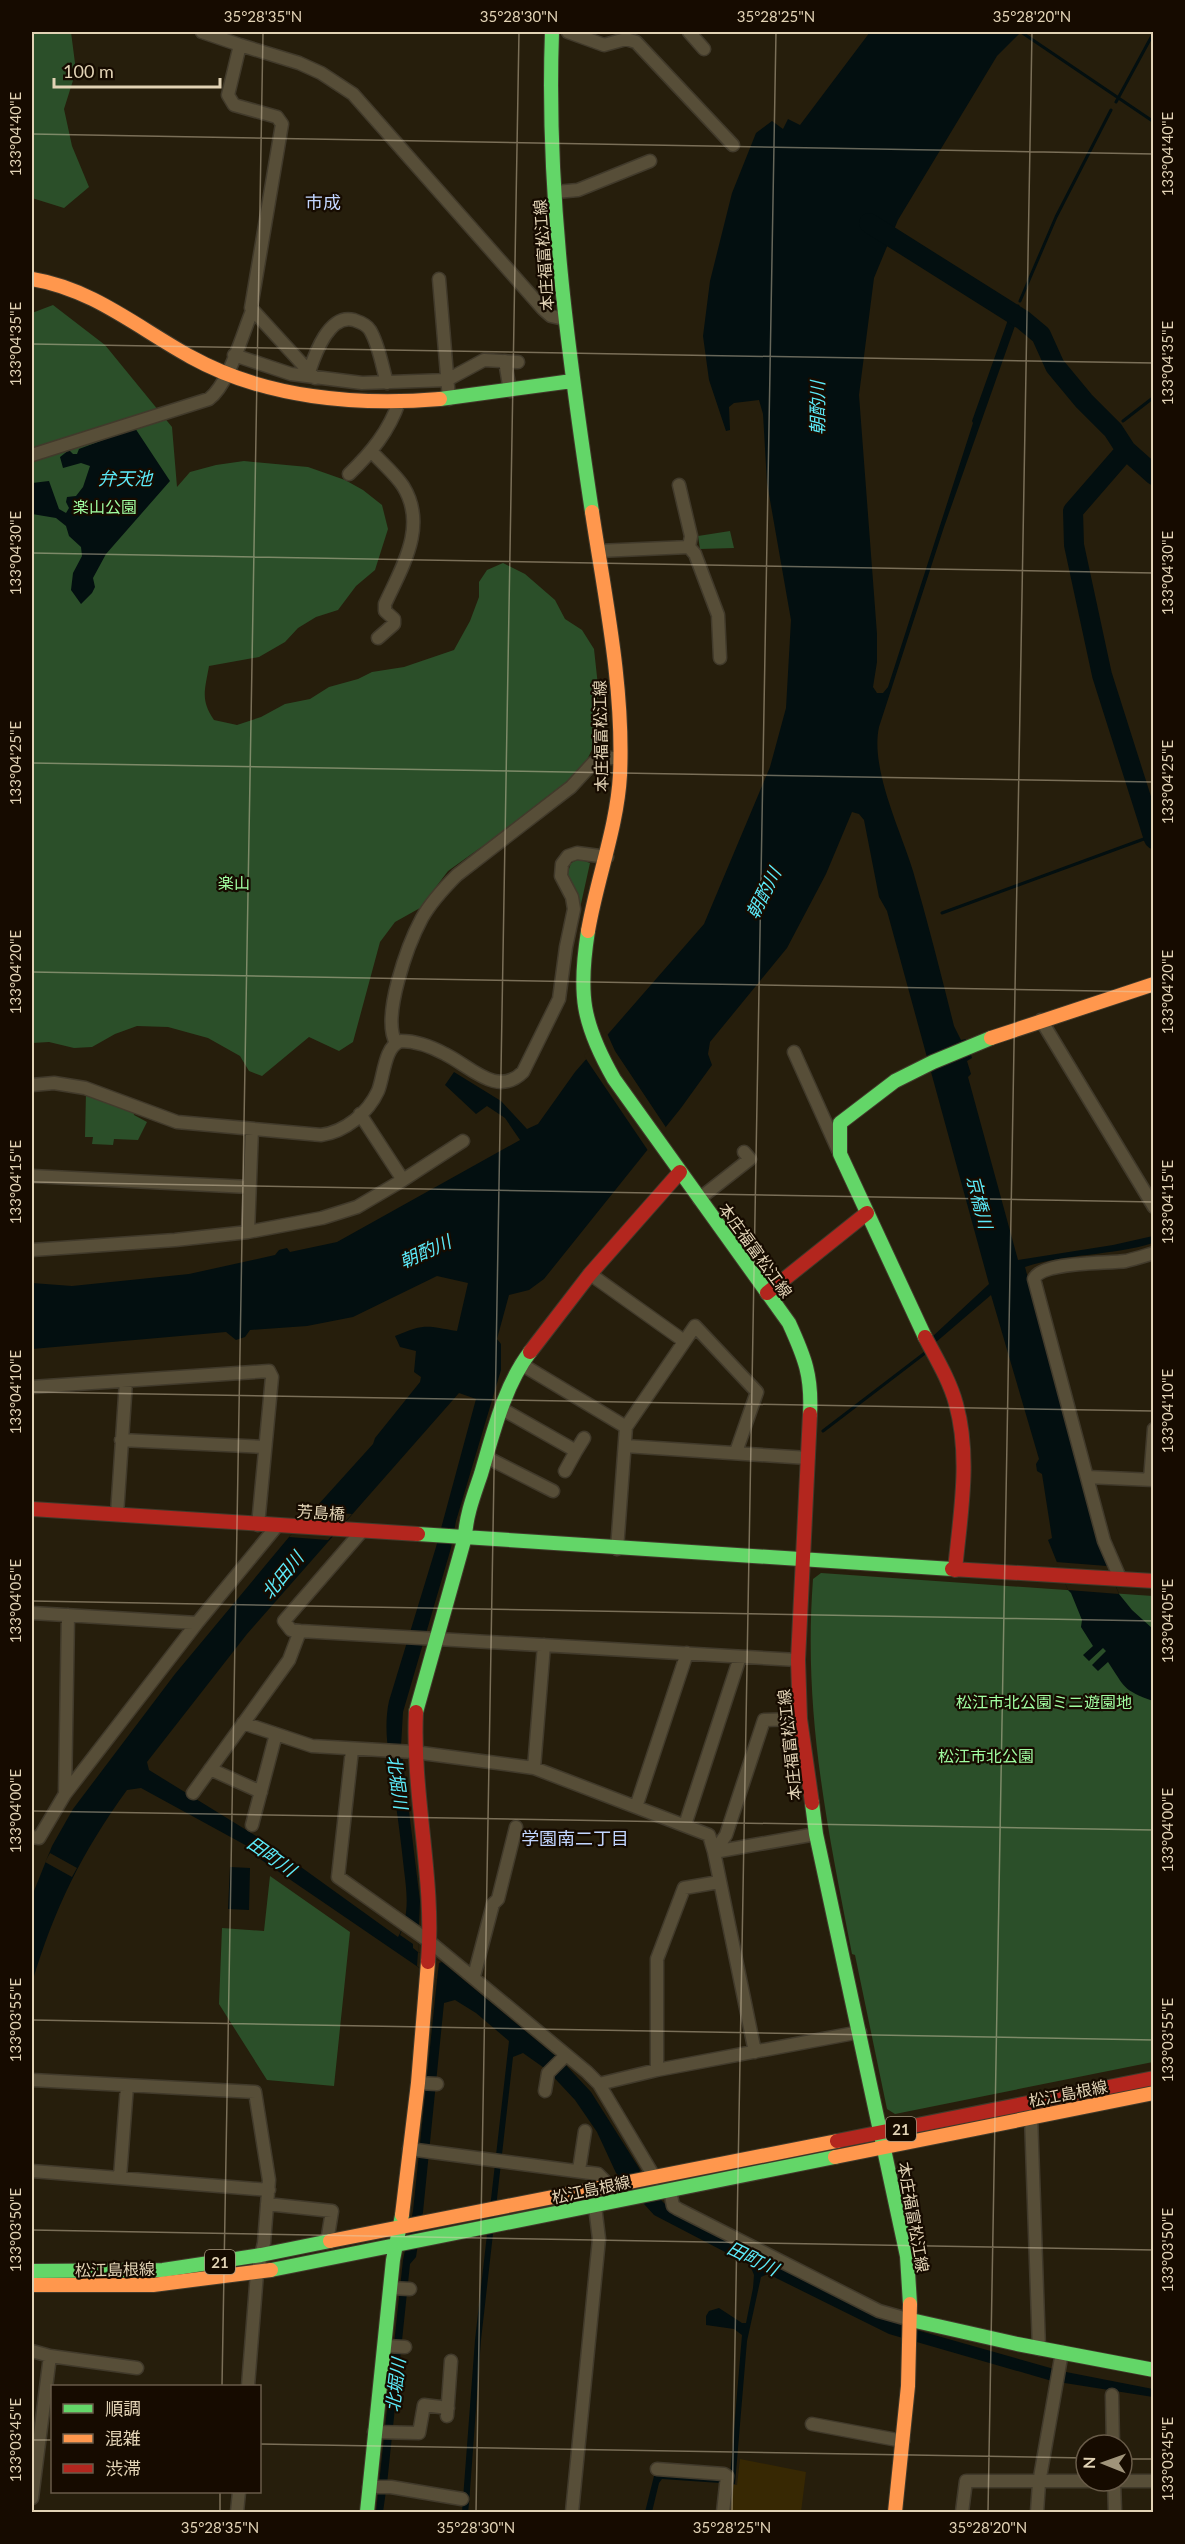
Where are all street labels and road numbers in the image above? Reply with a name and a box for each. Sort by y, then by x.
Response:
street label: 本庄福富松江線 [530,198,556,312]
street label: 本庄福富松江線 [590,680,610,792]
street label: 本庄福富松江線 [715,1199,797,1301]
street label: 芳島橋 [296,1501,346,1523]
street label: 本庄福富松江線 [774,1688,804,1802]
street label: 松江島根線 [1027,2076,1109,2110]
road number: 21 [886,2117,916,2141]
street label: 本庄福富松江線 [895,2160,933,2274]
street label: 松江島根線 [550,2171,632,2207]
road number: 21 [205,2250,235,2274]
street label: 松江島根線 [75,2259,155,2279]

